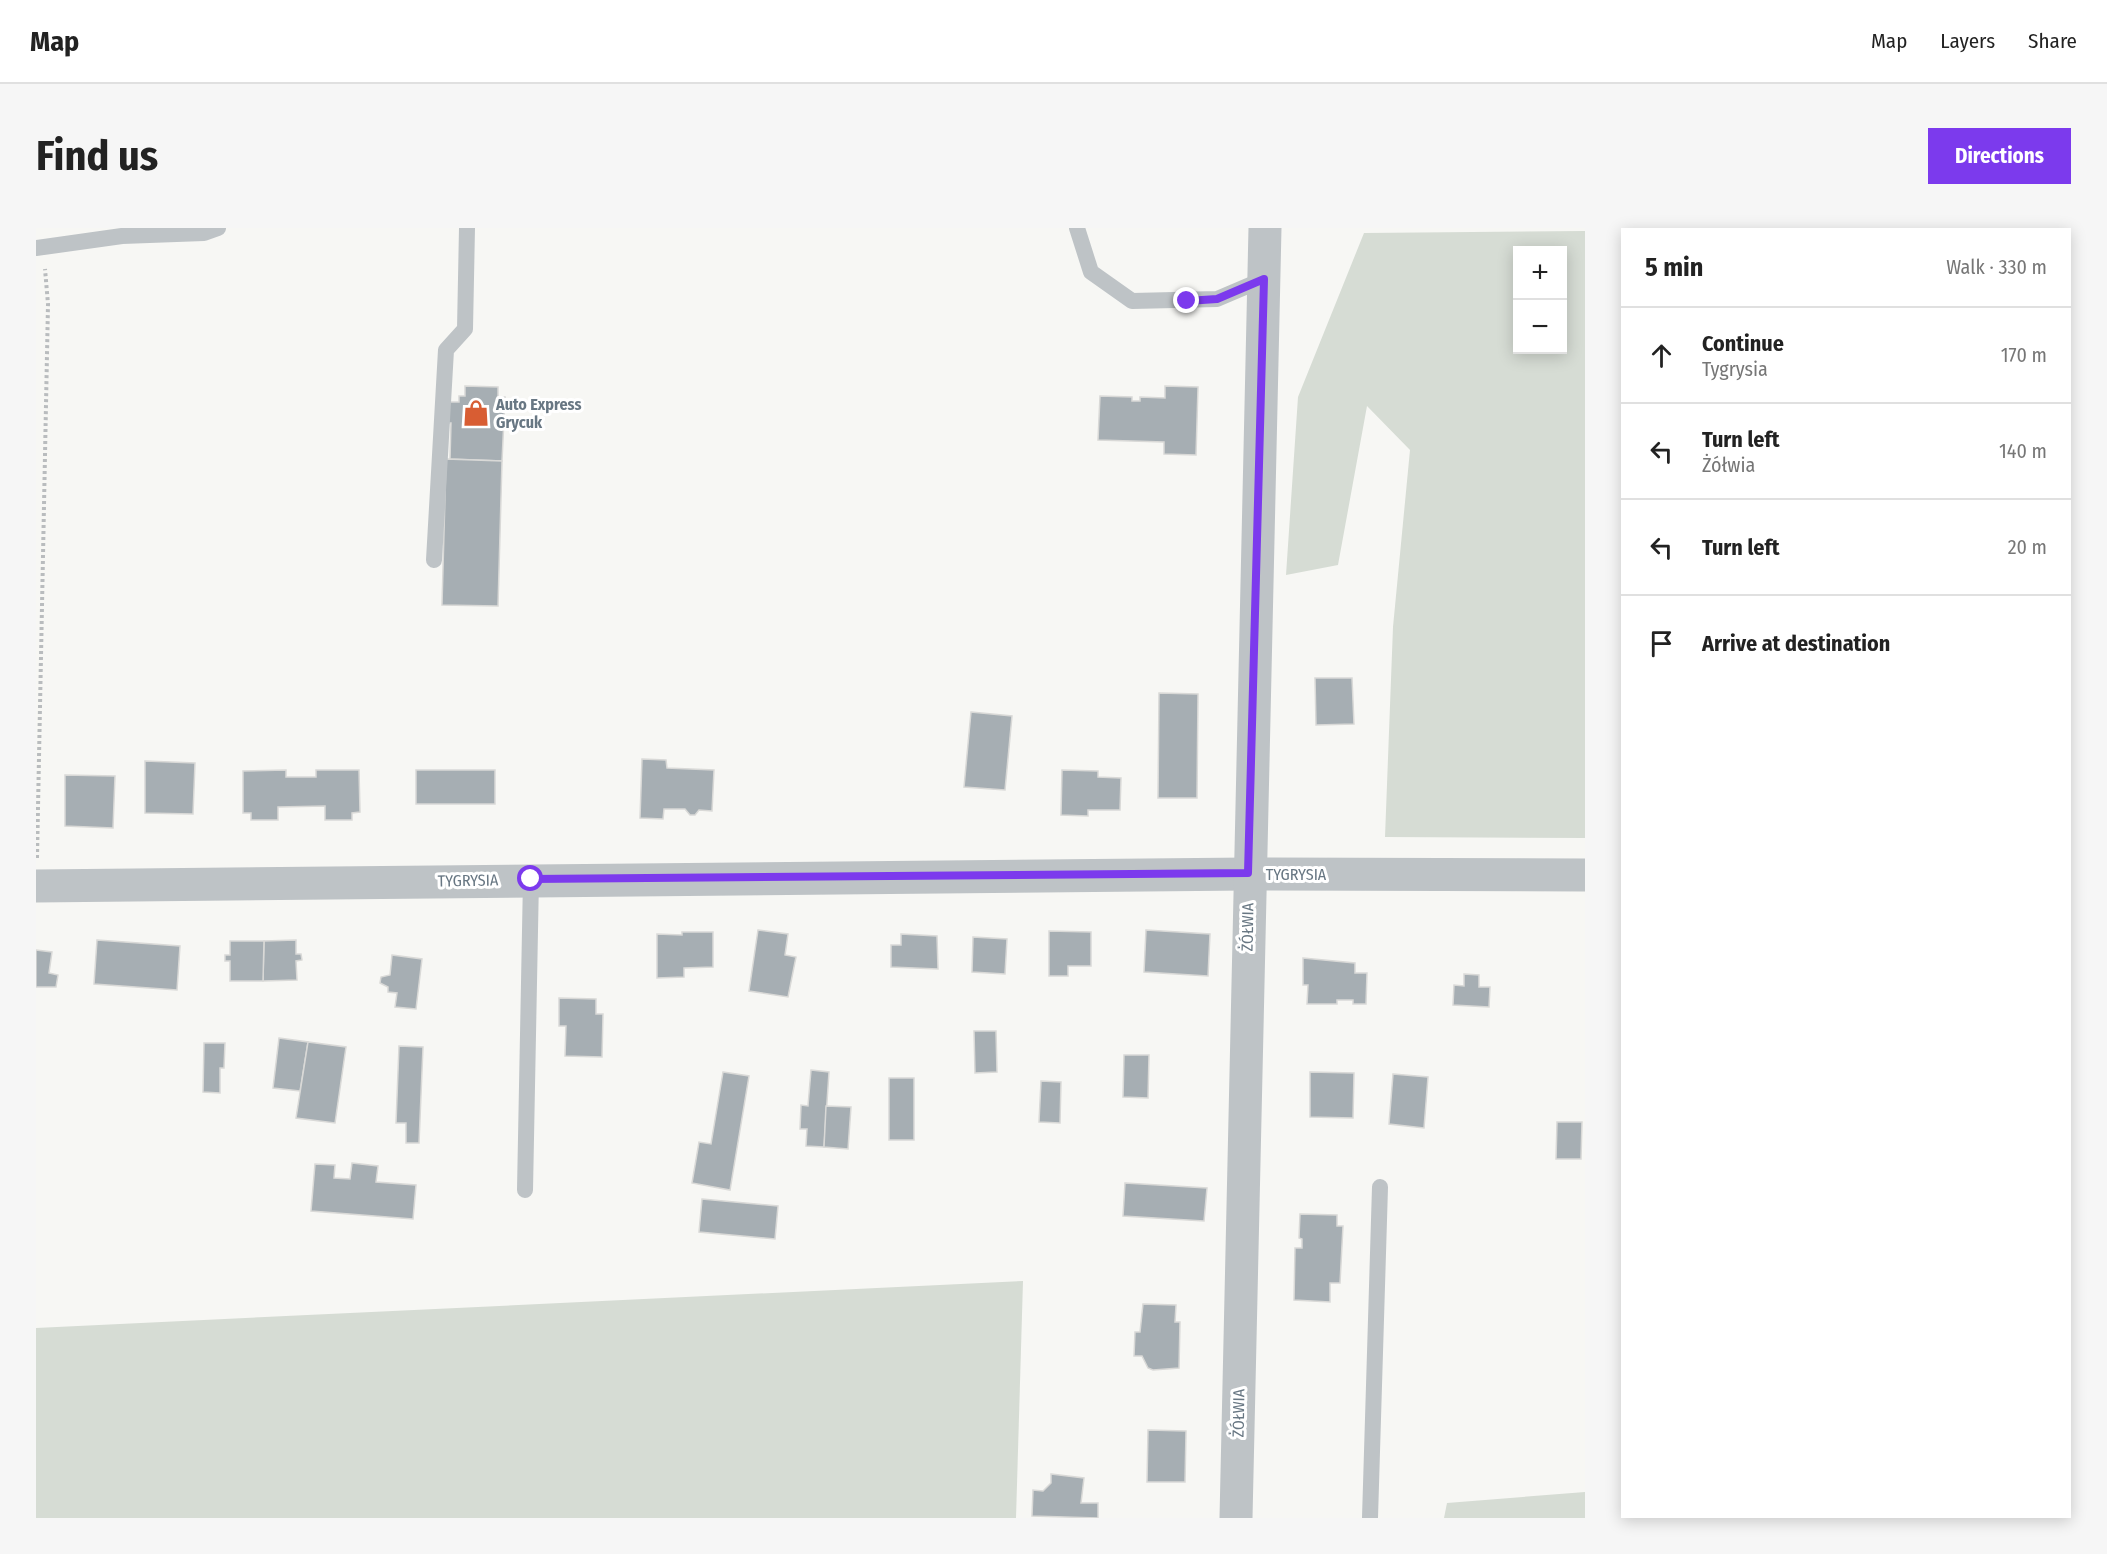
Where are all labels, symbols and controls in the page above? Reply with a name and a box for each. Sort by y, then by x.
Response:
text: Map [30,25,79,58]
text: Map [1871,28,1907,54]
text: Layers [1940,28,1995,54]
text: Share [2028,28,2077,54]
button: Directions [1928,128,2071,184]
text: Find us [36,131,158,181]
map controls [1513,246,1567,354]
button: + [1513,246,1567,300]
text: 5 min [1645,252,1703,283]
text: Walk · 330 m [1946,255,2047,279]
route end [1173,287,1199,313]
button: − [1513,300,1567,354]
text: Continue [1702,330,1784,357]
icon: ahead [1645,339,1678,372]
text: 170 m [2001,343,2047,367]
text: Tygrysia [1702,357,1768,381]
place label: Auto Express Grycuk [495,395,581,432]
shop icon: Auto Express Grycuk [461,398,491,428]
text: Turn left [1702,426,1780,453]
icon: left [1645,435,1678,468]
text: 140 m [1999,439,2047,463]
text: Żółwia [1702,453,1755,477]
icon: left [1645,531,1678,564]
text: Turn left [1702,534,1780,561]
text: 20 m [2008,535,2047,559]
icon: arrive [1645,627,1678,660]
text: Arrive at destination [1702,630,1890,657]
route start [517,865,543,891]
street label: TYGRYSIA [1266,865,1327,884]
street label: TYGRYSIA [438,870,499,891]
street label: ŻÓŁWIA [1238,902,1257,951]
street label: ŻÓŁWIA [1229,1388,1248,1437]

